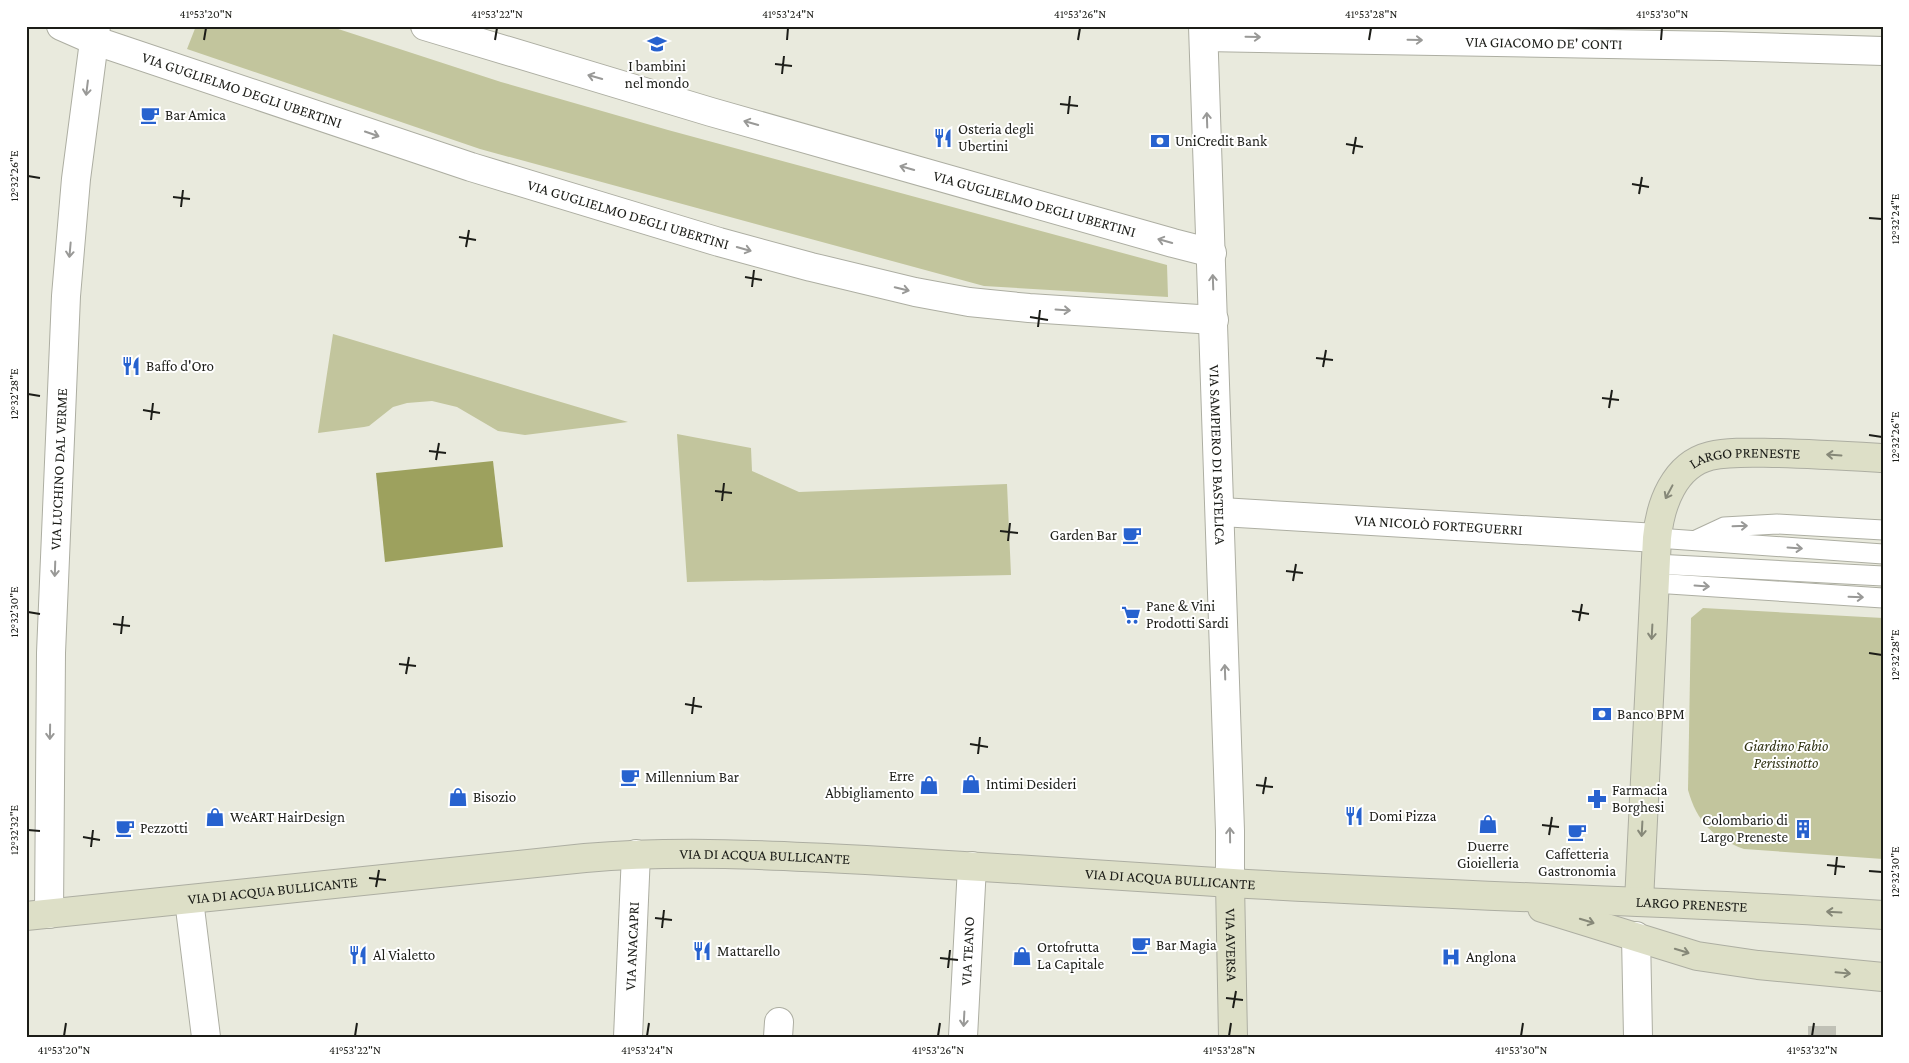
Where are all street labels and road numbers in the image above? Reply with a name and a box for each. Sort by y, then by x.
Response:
street label: VIA GIACOMO DE' CONTI [1465,34,1623,52]
street label: VIA GUGLIELMO DEGLI UBERTINI [140,49,344,131]
street label: VIA GUGLIELMO DEGLI UBERTINI [931,167,1138,240]
street label: VIA GUGLIELMO DEGLI UBERTINI [526,177,731,252]
street label: VIA SAMPIERO DI BASTELICA [1206,364,1228,546]
street label: VIA LUCHINO DAL VERME [47,388,70,550]
street label: LARGO PRENESTE [1686,445,1801,472]
street label: VIA NICOLÒ FORTEGUERRI [1354,512,1523,538]
street label: VIA DI ACQUA BULLICANTE [679,846,851,867]
street label: VIA DI ACQUA BULLICANTE [1084,865,1256,892]
street label: VIA DI ACQUA BULLICANTE [187,874,358,907]
street label: LARGO PRENESTE [1635,894,1748,915]
street label: VIA ANACAPRI [622,901,642,991]
street label: VIA AVERSA [1222,908,1240,982]
street label: VIA TEANO [958,916,977,986]

